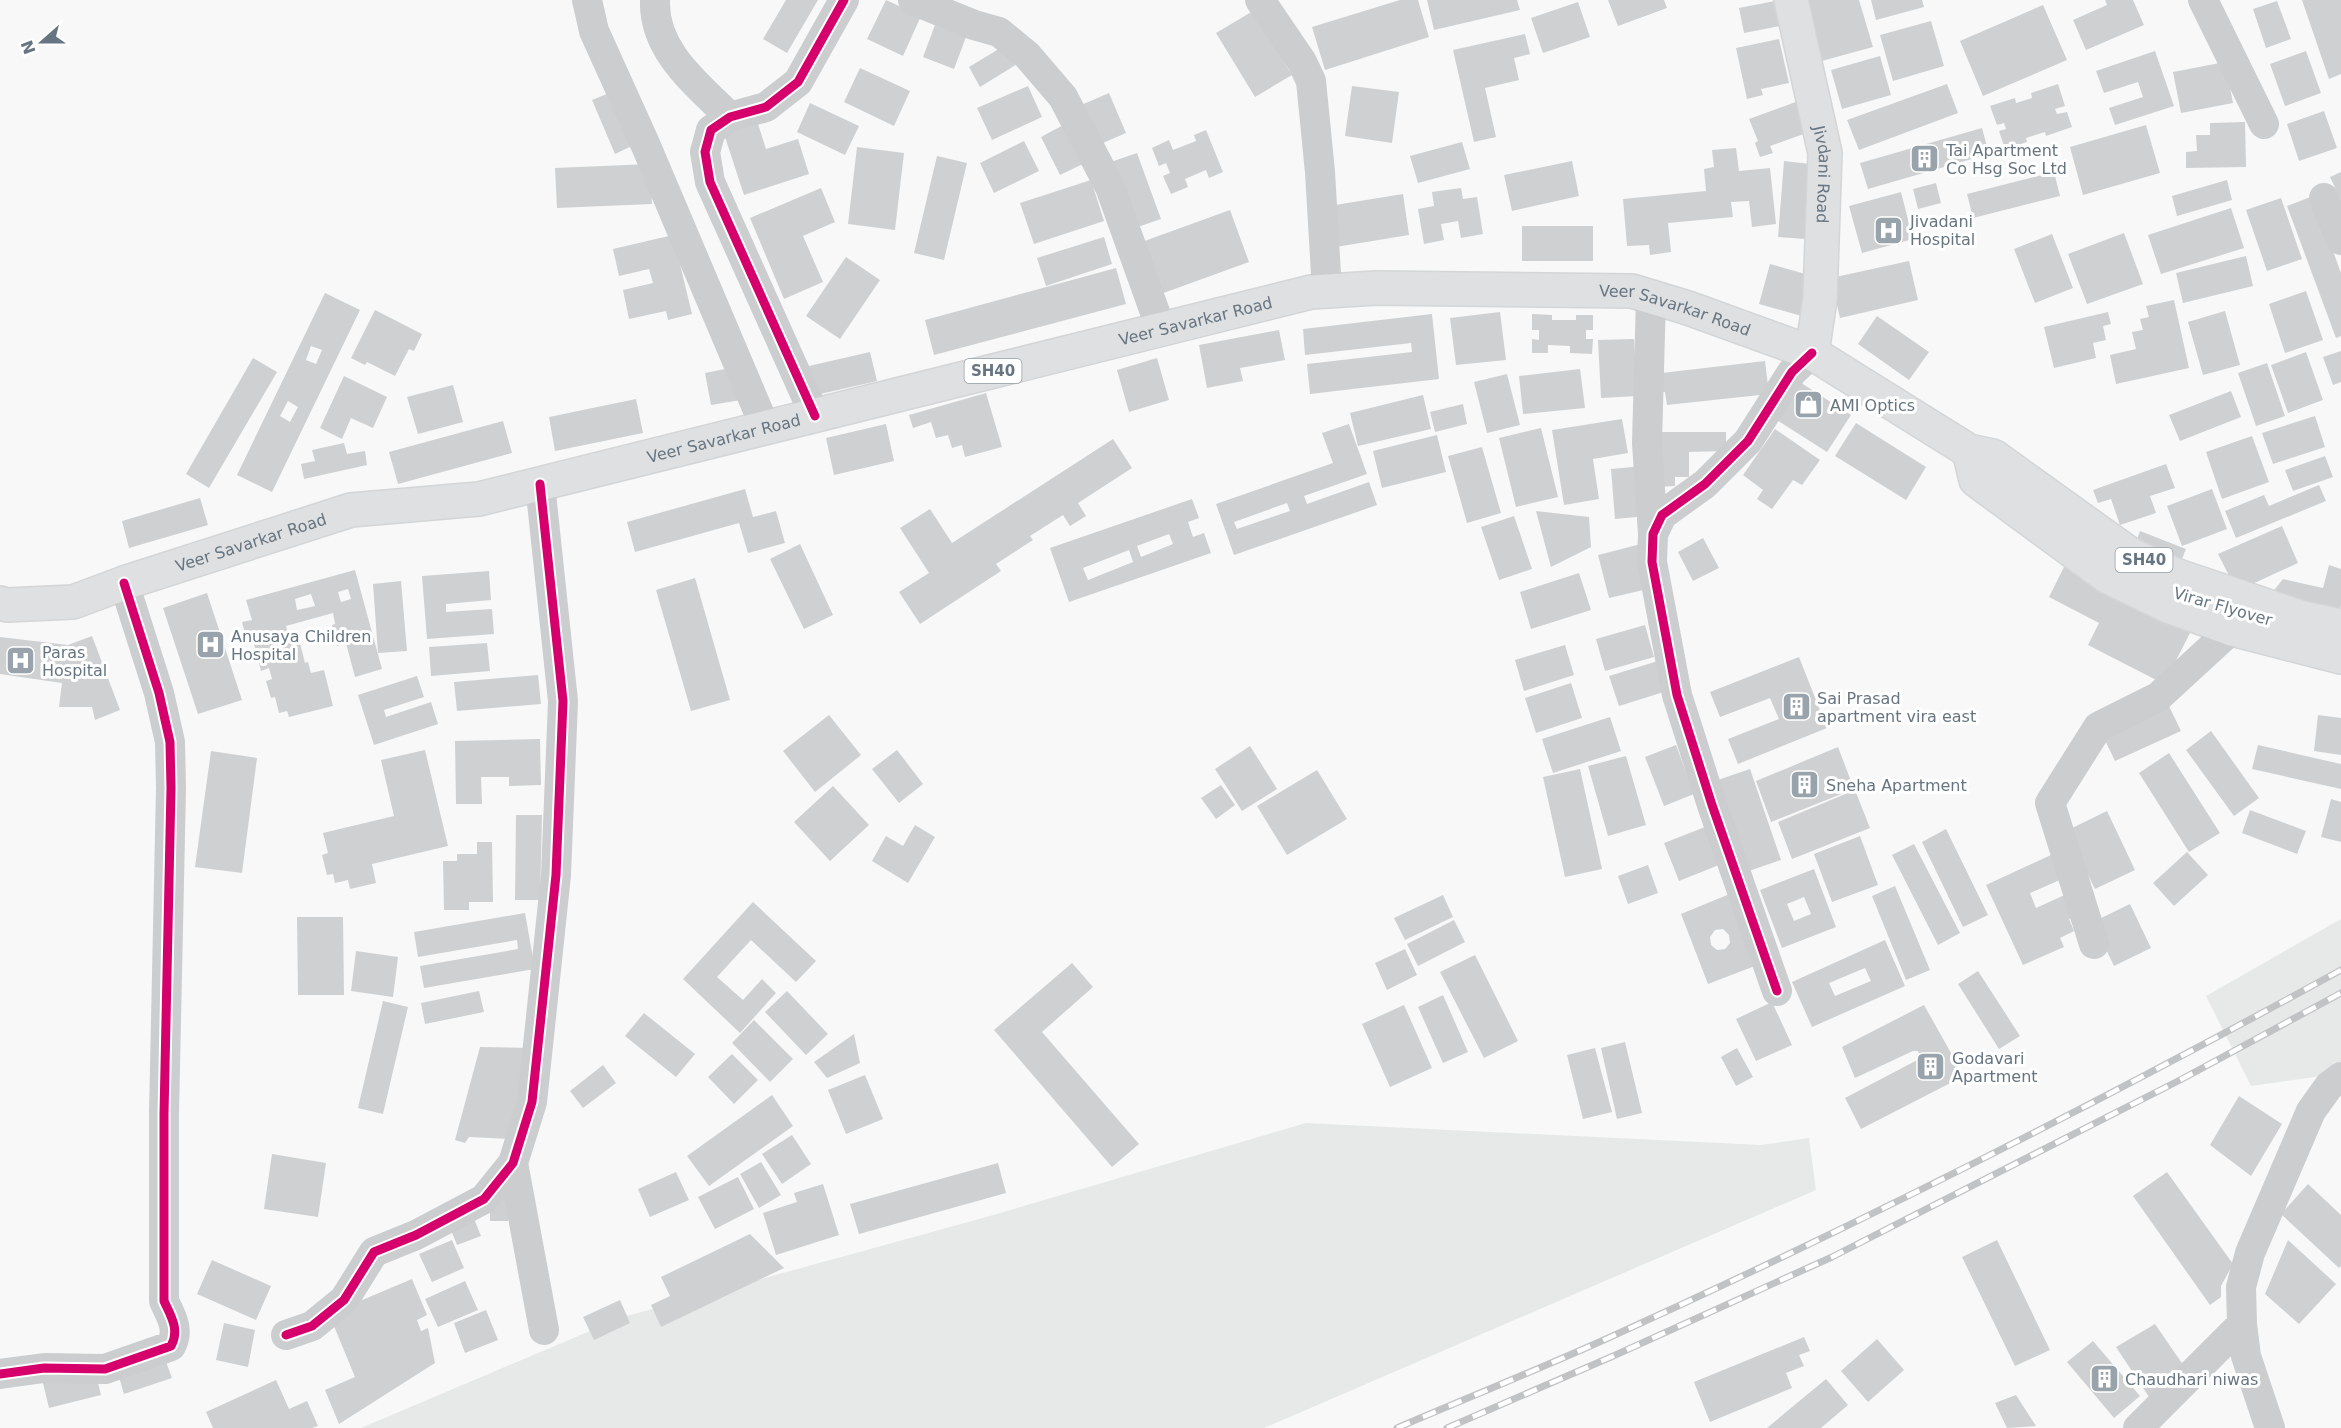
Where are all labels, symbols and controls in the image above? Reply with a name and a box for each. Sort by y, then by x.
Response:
north arrow [12,12,72,72]
text: N [17,38,40,57]
street label: Jivdani Road [1809,123,1834,224]
place label: Tai Apartment Co Hsg Soc Ltd [1945,141,2067,178]
building icon: Tai Apartment Co Hsg Soc Ltd [1909,143,1941,175]
place label: Jivadani Hospital [1909,212,1975,249]
hospital icon: Jivadani Hospital [1873,214,1905,246]
street label: Veer Savarkar Road [1599,282,1753,340]
street label: Veer Savarkar Road [1117,293,1274,349]
road number: SH40 [964,359,1022,383]
shop icon: AMI Optics [1793,389,1825,421]
place label: AMI Optics [1830,396,1915,415]
street label: Veer Savarkar Road [645,410,803,467]
street label: Veer Savarkar Road [173,510,329,576]
road number: SH40 [2116,548,2172,572]
street label: Virar Flyover [2171,583,2275,630]
place label: Anusaya Children Hospital [231,627,371,664]
hospital icon: Anusaya Children Hospital [194,629,226,661]
place label: Paras Hospital [42,643,107,680]
hospital icon: Paras Hospital [5,645,37,677]
place label: Sai Prasad apartment vira east [1817,689,1976,726]
building icon: Sai Prasad apartment vira east [1780,691,1812,723]
building icon: Sneha Apartment [1789,769,1821,801]
place label: Sneha Apartment [1826,776,1967,795]
place label: Godavari Apartment [1952,1049,2038,1086]
building icon: Godavari Apartment [1915,1051,1947,1083]
building icon: Chaudhari niwas [2088,1363,2120,1395]
place label: Chaudhari niwas [2125,1370,2258,1389]

